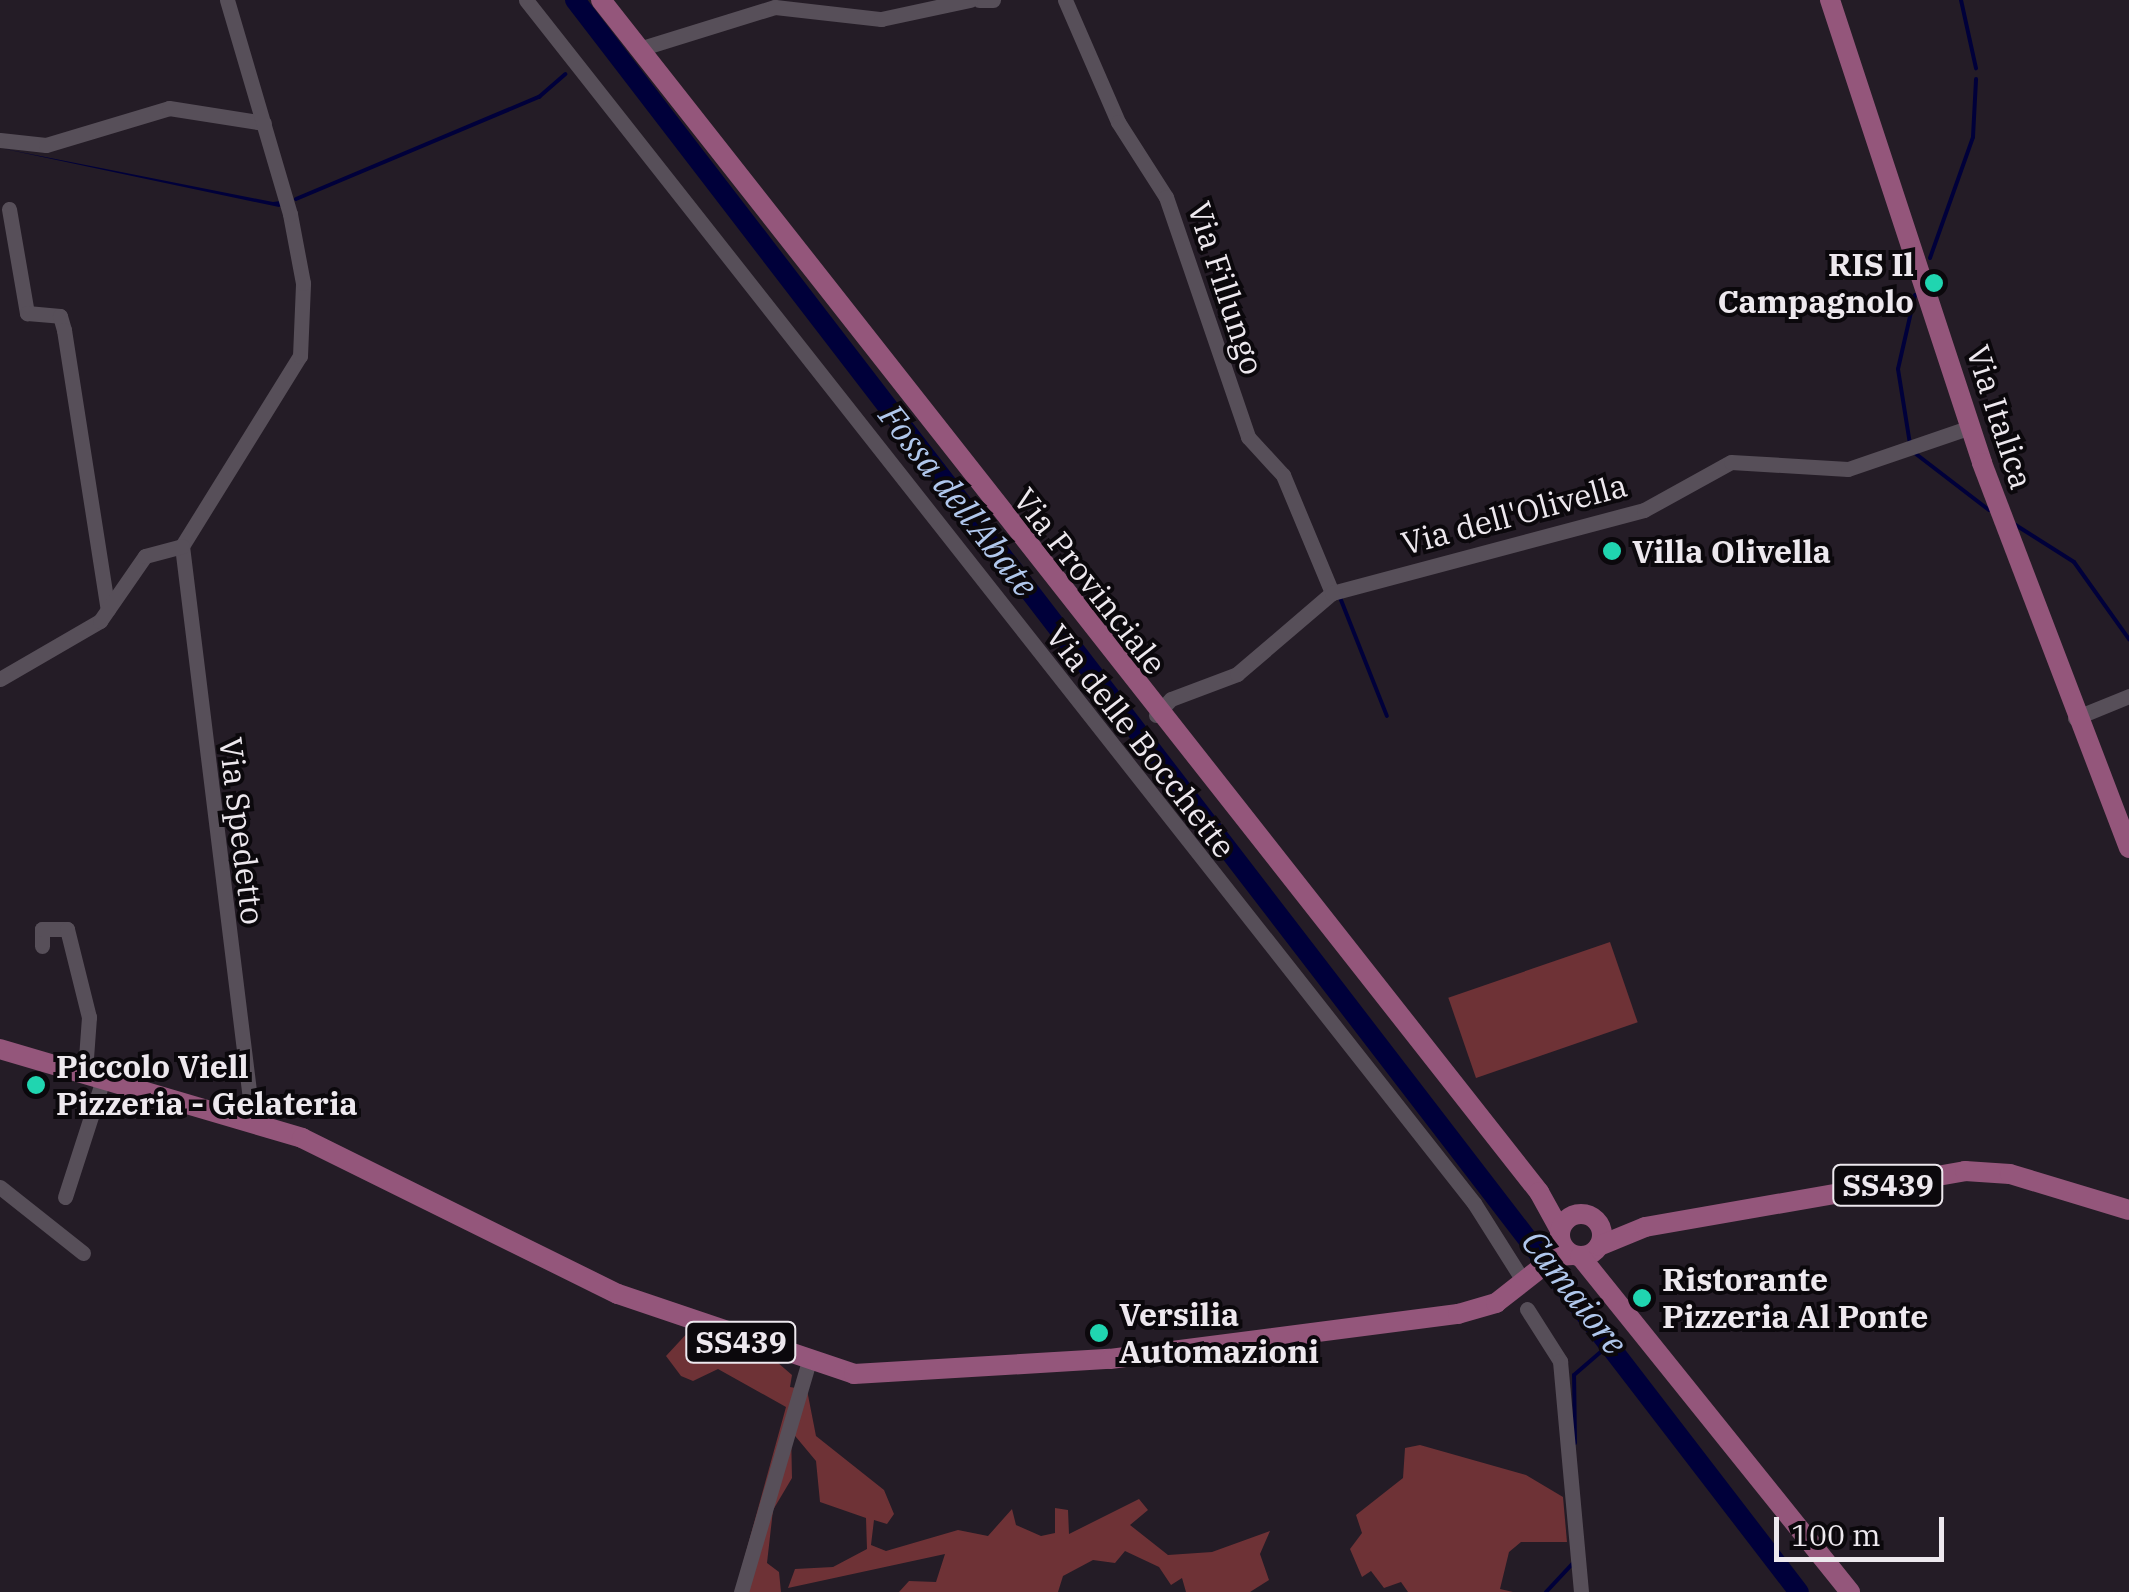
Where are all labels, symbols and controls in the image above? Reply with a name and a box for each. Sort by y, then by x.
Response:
street label: Via Fillungo [1180,197,1272,379]
place label: RIS Il Campagnolo [1718,246,1914,321]
marker: RIS Il Campagnolo [1923,272,1945,294]
street label: Via Italica [1959,340,2041,494]
water label: Fossa dell'Abate [871,395,1047,605]
street label: Via dell'Olivella [1397,465,1631,563]
street label: Via Provinciale [1005,480,1175,682]
place label: Villa Olivella [1632,532,1831,570]
marker: Villa Olivella [1601,540,1623,562]
street label: Via delle Bocchette [1038,617,1244,865]
street label: Via Spedetto [211,735,273,927]
place label: Piccolo Viell Pizzeria - Gelateria [56,1048,358,1123]
marker: Piccolo Viell Pizzeria - Gelateria [25,1074,47,1096]
road number: SS439 [1830,1160,1946,1210]
water label: Camaiore [1513,1221,1637,1363]
place label: Ristorante Pizzeria Al Ponte [1662,1261,1928,1336]
marker: Ristorante Pizzeria Al Ponte [1631,1287,1653,1309]
place label: Versilia Automazioni [1119,1296,1319,1371]
road number: SS439 [684,1317,798,1367]
marker: Versilia Automazioni [1088,1322,1110,1344]
scale bar [1779,1497,1949,1559]
text: 100 m [1791,1515,1881,1554]

